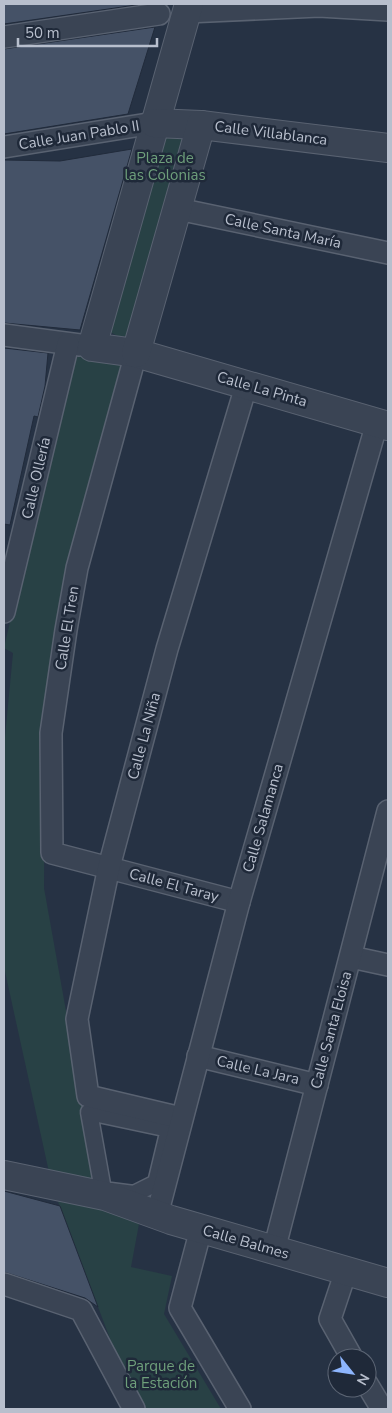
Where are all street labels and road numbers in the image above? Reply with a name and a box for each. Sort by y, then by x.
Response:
street label: Calle Juan Pablo II [17,116,141,154]
street label: Calle Villablanca [213,116,329,150]
street label: Calle Santa María [223,209,343,253]
street label: Calle La Pinta [214,367,310,411]
street label: Calle Ollería [17,435,55,521]
street label: Calle El Tren [50,584,84,672]
street label: Calle La Niña [123,690,165,782]
street label: Calle Salamanca [238,761,288,875]
street label: Calle El Taray [127,863,221,907]
street label: Calle Santa Eloisa [306,969,356,1091]
street label: Calle La Jara [215,1051,301,1089]
street label: Calle Balmes [200,1220,292,1264]

